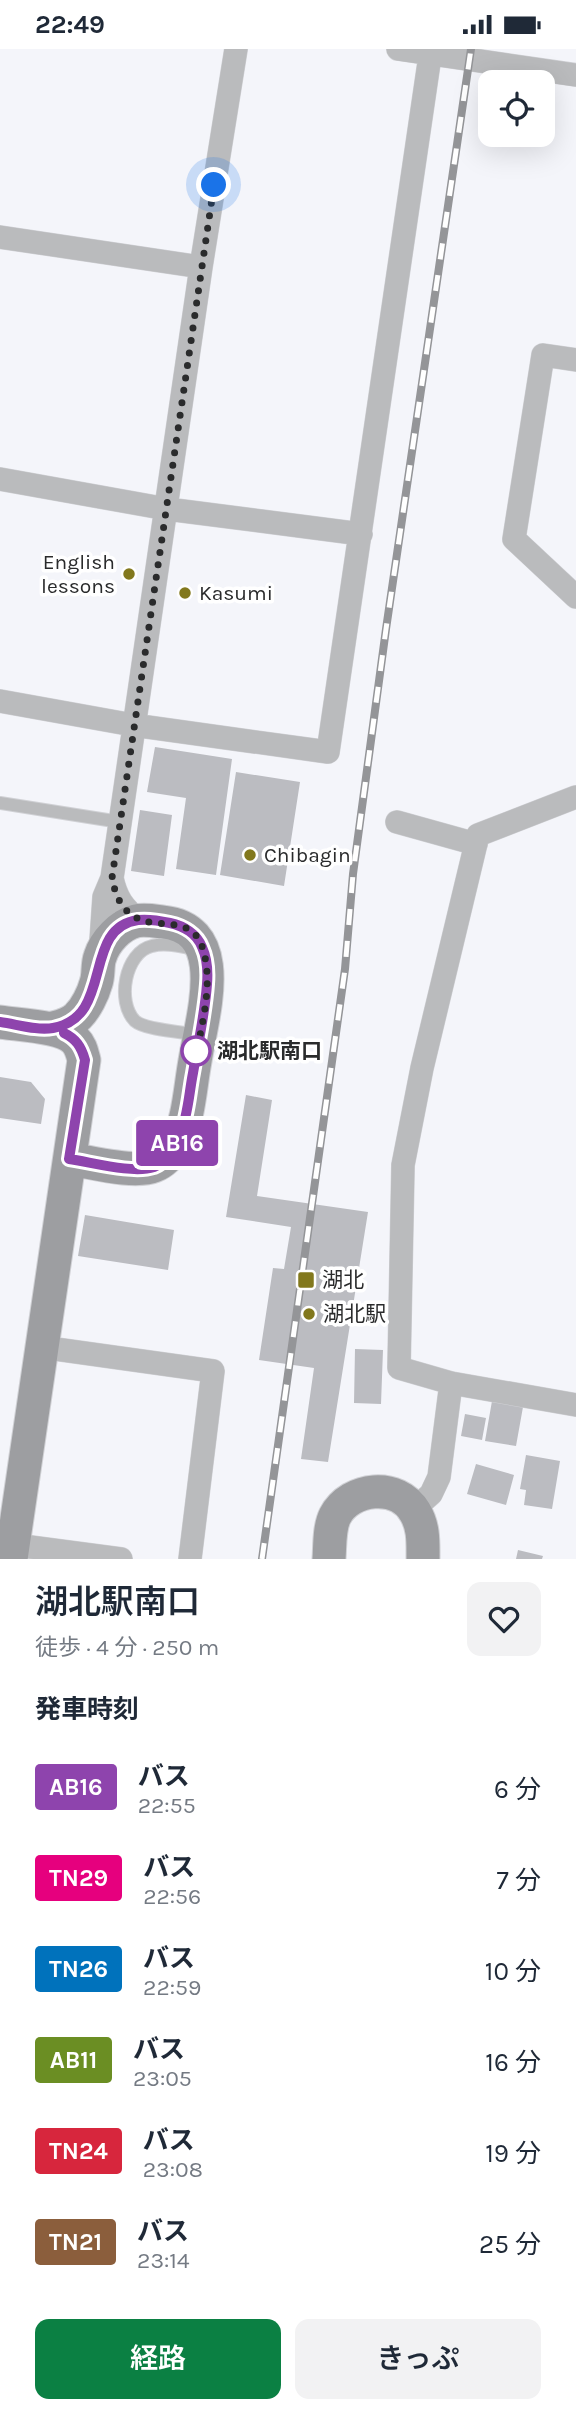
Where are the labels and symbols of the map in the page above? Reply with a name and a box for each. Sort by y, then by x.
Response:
your location [196,167,231,202]
place label: English lessons [41,550,115,598]
marker: English lessons [121,566,137,582]
place label: Kasumi [199,581,273,605]
marker: Kasumi [177,585,193,601]
place label: Chibagin [264,843,351,867]
marker: Chibagin [242,847,258,863]
marker: 湖北駅南口 [181,1036,211,1066]
place label: 湖北駅南口 [217,1039,322,1063]
line badge: AB16 [128,1120,226,1166]
place label: 湖北 [322,1268,364,1292]
marker: 湖北 [296,1270,316,1290]
place label: 湖北駅 [323,1302,386,1326]
marker: 湖北駅 [301,1306,317,1322]

